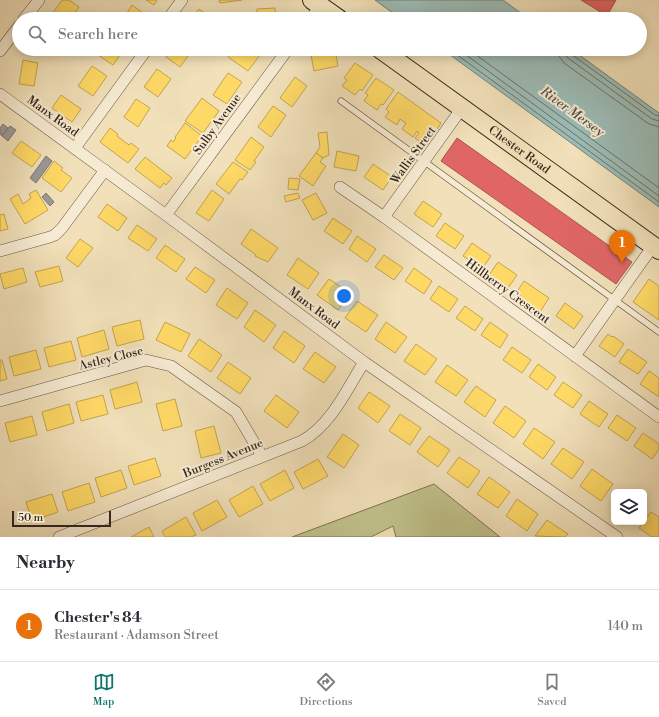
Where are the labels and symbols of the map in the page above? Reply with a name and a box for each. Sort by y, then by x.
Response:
water label: River Mersey [537,83,607,140]
street label: Sulby Avenue [190,91,245,158]
street label: Manx Road [24,93,82,140]
street label: Wallis Street [387,123,440,188]
street label: Chester Road [485,123,553,177]
pin: 1 [609,230,635,263]
street label: Hillberry Crescent [462,256,554,328]
street label: Manx Road [285,284,342,333]
your location [334,286,354,306]
street label: Astley Close [76,343,145,374]
street label: Burgess Avenue [180,436,265,482]
scale bar [12,509,111,528]

